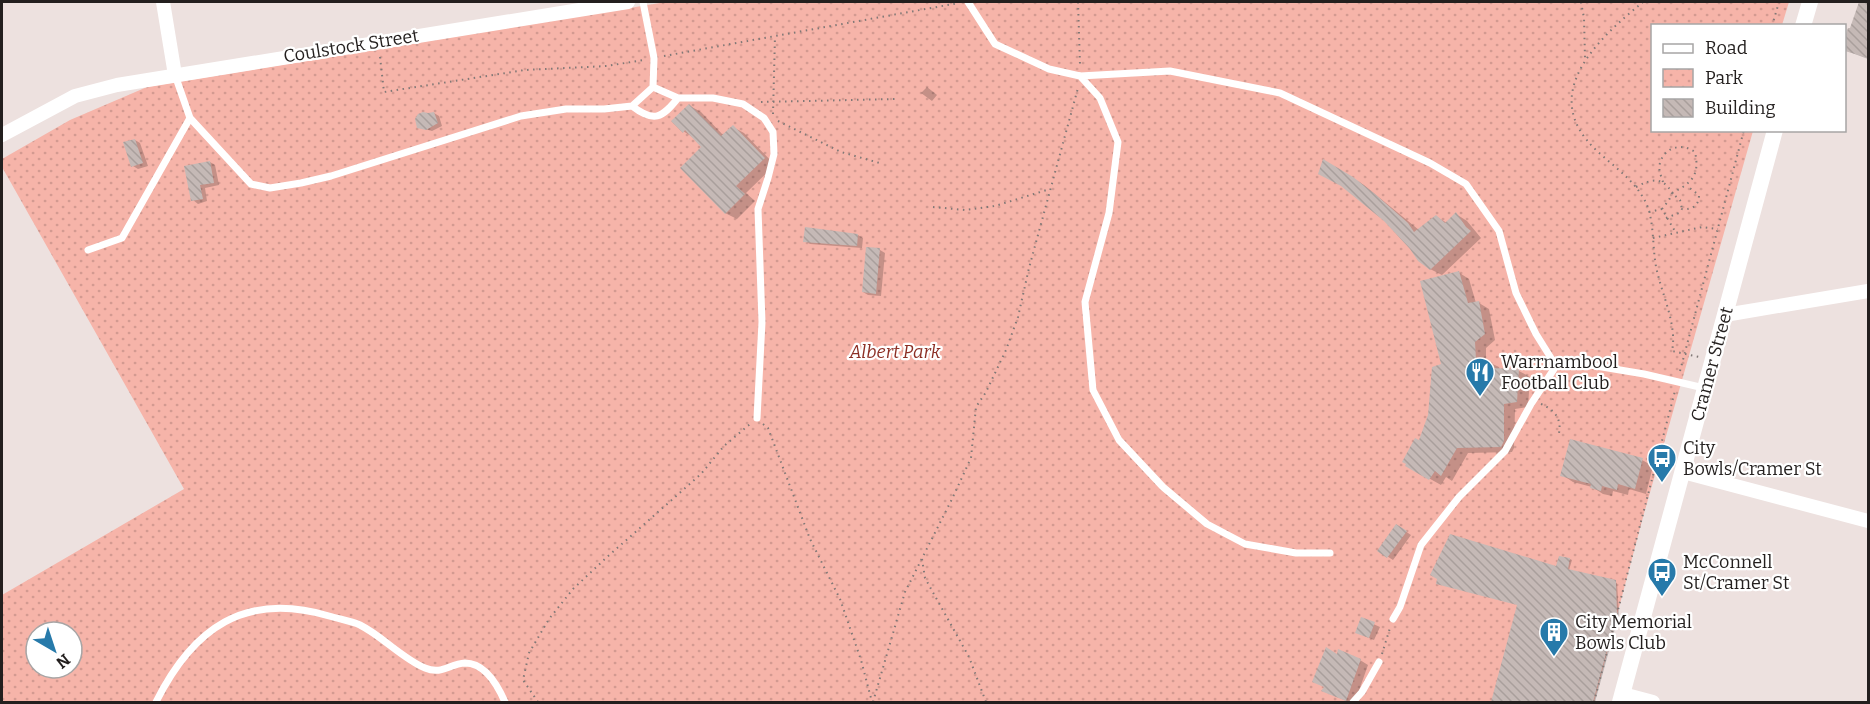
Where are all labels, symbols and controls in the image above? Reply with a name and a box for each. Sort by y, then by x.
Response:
street label: Coulstock Street [282,24,421,68]
legend [1651,24,1846,132]
text: Road [1705,37,1748,59]
text: Park [1705,67,1744,89]
text: Building [1705,97,1776,119]
street label: Cramer Street [1686,304,1738,424]
park label: Albert Park [849,341,941,363]
place label: Warrnambool Football Club [1501,351,1618,394]
restaurant icon: Warrnambool Football Club [1464,356,1496,398]
place label: City Bowls/Cramer St [1683,437,1822,480]
bus stop icon: City Bowls/Cramer St [1646,442,1678,484]
place label: McConnell St/Cramer St [1683,551,1790,594]
bus stop icon: McConnell St/Cramer St [1646,556,1678,598]
place label: City Memorial Bowls Club [1575,611,1692,654]
building icon: City Memorial Bowls Club [1538,616,1570,658]
north arrow [24,620,84,680]
text: N [52,650,74,673]

